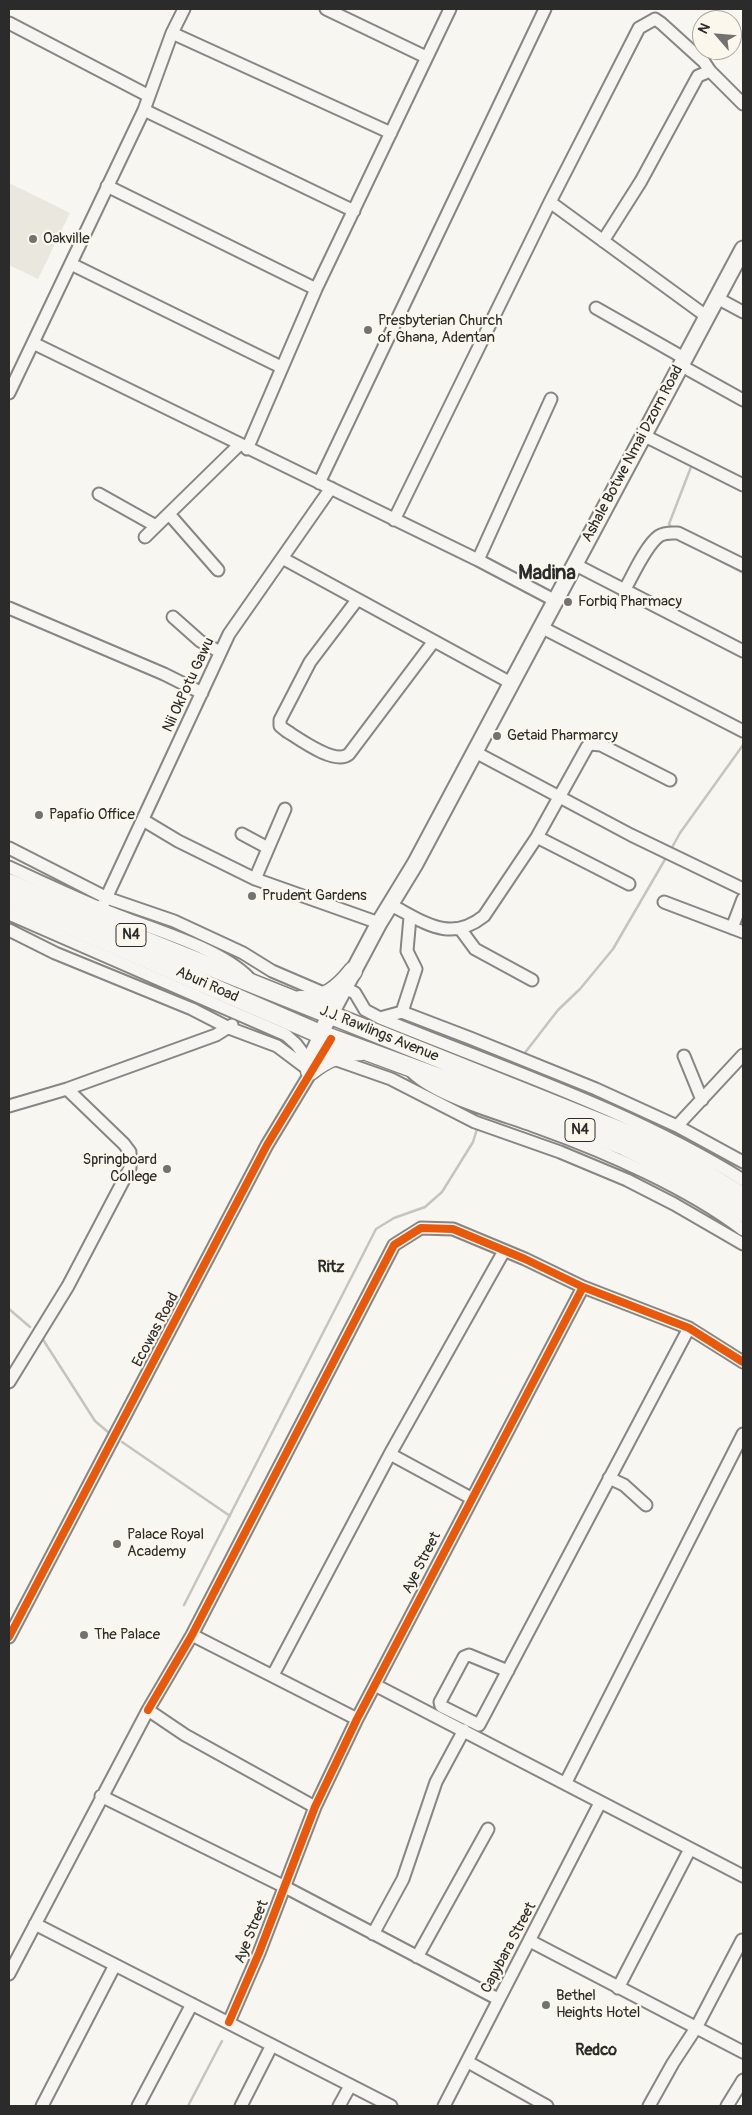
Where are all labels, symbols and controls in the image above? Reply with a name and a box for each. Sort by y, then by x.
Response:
north arrow [692,10,742,60]
text: N [694,20,714,36]
place label: Oakville [43,230,90,248]
marker: Oakville [27,233,39,245]
place label: Presbyterian Church of Ghana, Adentan [378,312,502,347]
marker: Presbyterian Church of Ghana, Adentan [362,324,374,336]
street label: Ashale Botwe Nmai Dzorn Road [579,362,687,546]
district label: Madina [518,562,576,586]
place label: Forbiq Pharmacy [578,593,682,611]
marker: Forbiq Pharmacy [562,596,574,608]
street label: Nii OkPotu Gawu [159,635,219,735]
place label: Getaid Pharmarcy [507,727,618,745]
marker: Getaid Pharmarcy [491,730,503,742]
place label: Papafio Office [49,806,135,824]
marker: Papafio Office [33,809,45,821]
place label: Prudent Gardens [262,887,367,905]
marker: Prudent Gardens [246,890,258,902]
road number: N4 [116,924,146,946]
street label: Aburi Road [173,963,241,1007]
street label: J.J. Rawlings Avenue [317,1002,441,1066]
road number: N4 [565,1118,595,1142]
place label: Springboard College [82,1151,157,1186]
marker: Springboard College [161,1163,173,1175]
district label: Ritz [318,1258,344,1278]
street label: Ecowas Road [129,1290,183,1370]
place label: Palace Royal Academy [127,1526,204,1561]
street label: Aye Street [399,1529,445,1597]
marker: Palace Royal Academy [111,1538,123,1550]
place label: The Palace [94,1626,160,1644]
marker: The Palace [78,1629,90,1641]
street label: Aye Street [231,1898,273,1966]
street label: Capybara Street [478,1899,540,1997]
place label: Bethel Heights Hotel [556,1987,640,2022]
marker: Bethel Heights Hotel [540,1999,552,2011]
district label: Redco [575,2041,617,2061]

